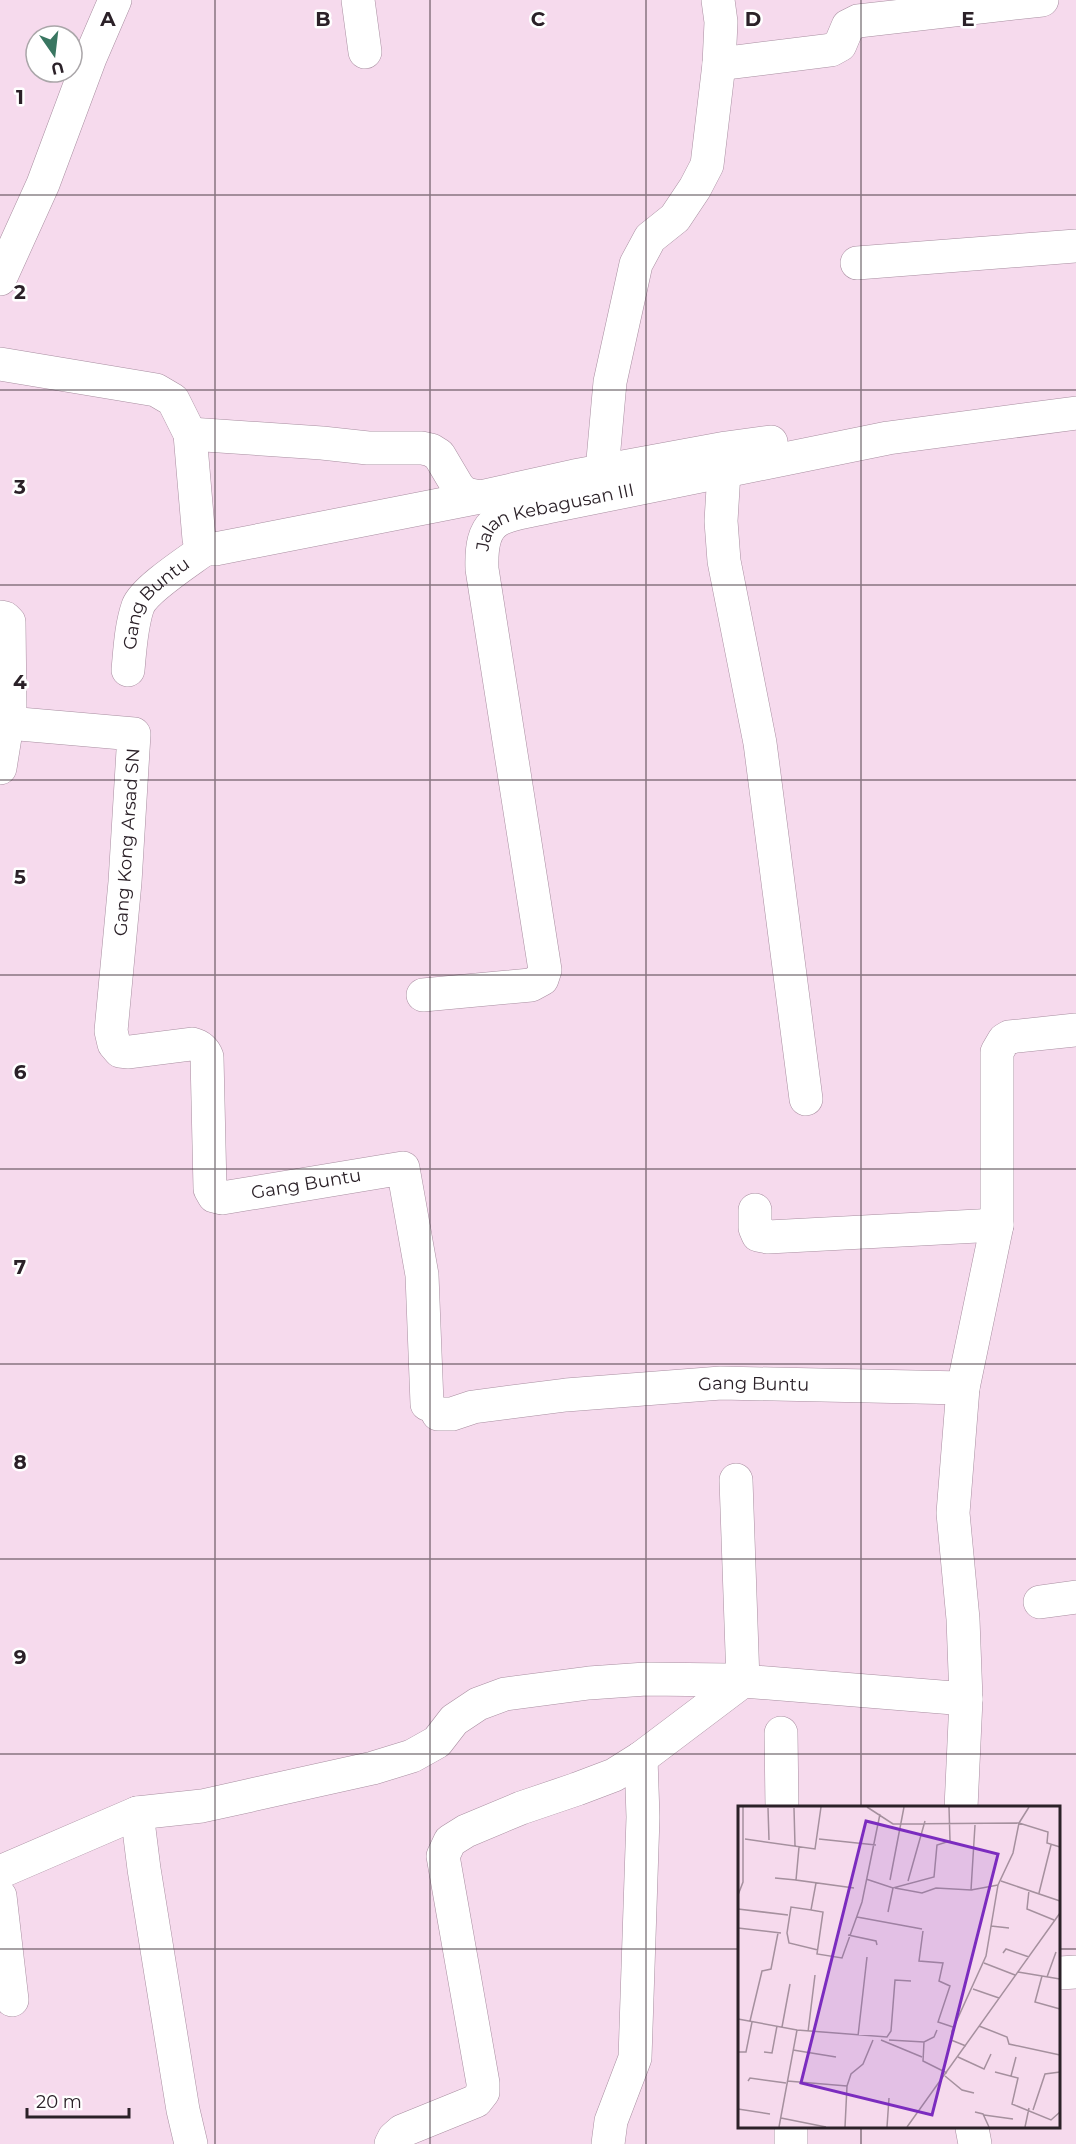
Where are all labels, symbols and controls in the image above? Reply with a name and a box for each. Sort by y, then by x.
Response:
text: A [99,7,116,31]
text: B [315,7,331,31]
text: C [531,7,546,31]
text: D [745,7,761,31]
text: E [961,7,975,31]
north arrow [24,24,84,84]
text: U [49,57,66,79]
text: 1 [16,85,24,109]
text: 2 [14,280,26,304]
text: 3 [13,475,26,499]
street label: Jalan Kebagusan III [471,479,636,553]
street label: Gang Buntu [119,553,194,651]
text: 4 [13,670,27,694]
street label: Gang Kong Arsad SN [109,747,145,937]
text: 5 [14,865,26,889]
text: 6 [14,1060,27,1084]
street label: Gang Buntu [250,1164,363,1204]
text: 7 [14,1255,26,1279]
street label: Gang Buntu [697,1372,809,1396]
text: 8 [13,1450,27,1474]
text: 9 [14,1645,26,1669]
inset map [738,1806,1061,2129]
scale bar [27,2081,129,2119]
text: 20 m [36,2091,82,2113]

